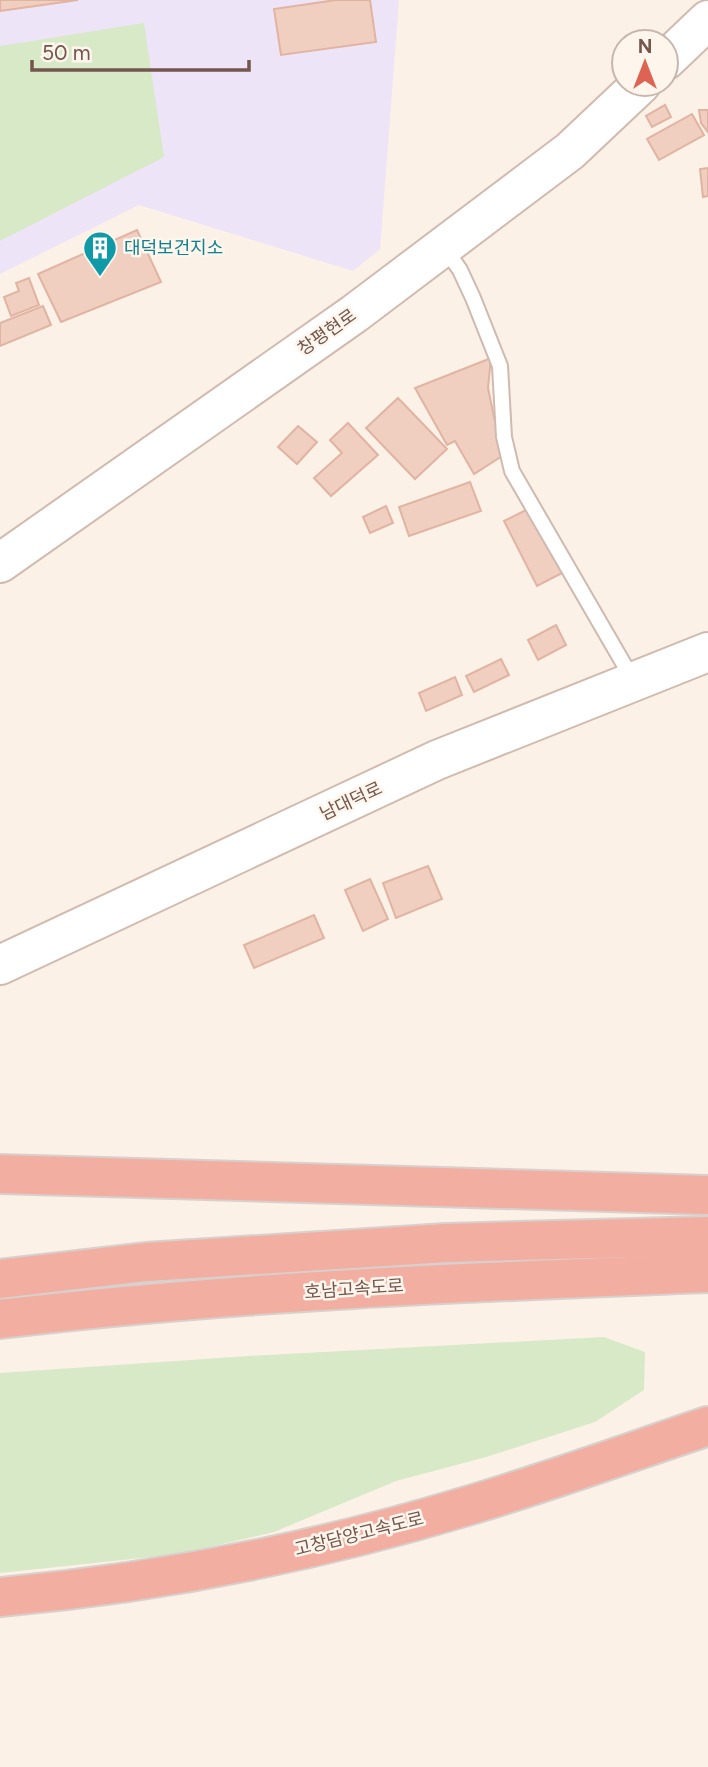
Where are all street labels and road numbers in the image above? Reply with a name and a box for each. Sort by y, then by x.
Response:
street label: 창평현로 [294,304,360,360]
street label: 남대덕로 [316,777,386,825]
street label: 호남고속도로 [304,1275,404,1303]
street label: 고창담양고속도로 [292,1507,426,1561]

